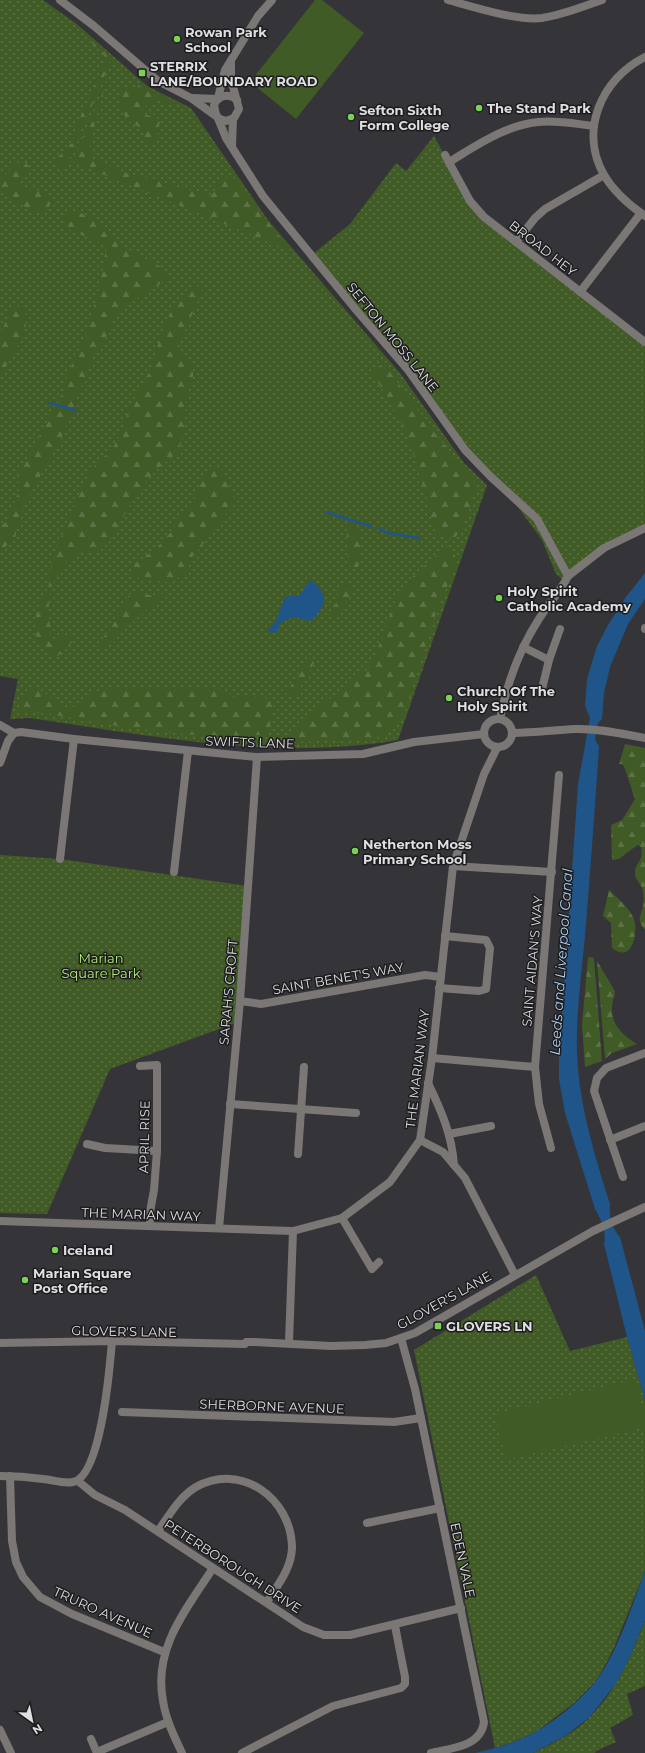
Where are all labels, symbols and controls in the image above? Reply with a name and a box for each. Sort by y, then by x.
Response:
place label: Rowan Park School [185,24,267,55]
marker: Rowan Park School [172,34,182,44]
place label: STERRIX LANE/BOUNDARY ROAD [150,58,318,89]
marker: STERRIX LANE/BOUNDARY ROAD [137,68,147,78]
place label: The Stand Park [487,100,591,116]
place label: Sefton Sixth Form College [359,102,450,133]
marker: The Stand Park [474,103,484,113]
marker: Sefton Sixth Form College [346,112,356,122]
street label: BROAD HEY [506,217,580,280]
street label: SEFTON MOSS LANE [344,279,442,395]
place label: Holy Spirit Catholic Academy [507,583,631,614]
marker: Holy Spirit Catholic Academy [494,593,504,603]
place label: Church Of The Holy Spirit [457,683,555,714]
marker: Church Of The Holy Spirit [444,693,454,703]
street label: SWIFTS LANE [205,732,295,752]
place label: Netherton Moss Primary School [363,836,472,867]
marker: Netherton Moss Primary School [350,846,360,856]
water label: Leeds and Liverpool Canal [546,868,577,1056]
street label: SAINT AIDAN'S WAY [518,894,546,1027]
street label: SARAH'S CROFT [215,938,241,1045]
park label: Marian Square Park [61,950,141,981]
street label: SAINT BENET'S WAY [271,958,406,997]
street label: THE MARIAN WAY [402,1008,432,1129]
street label: APRIL RISE [135,1100,153,1174]
street label: THE MARIAN WAY [81,1204,202,1224]
place label: Iceland [63,1242,113,1258]
marker: Iceland [50,1245,60,1255]
place label: Marian Square Post Office [33,1265,132,1296]
street label: GLOVER'S LANE [394,1267,494,1333]
marker: Marian Square Post Office [20,1275,30,1285]
place label: GLOVERS LN [446,1318,533,1334]
marker: GLOVERS LN [433,1321,443,1331]
street label: GLOVER'S LANE [71,1322,177,1340]
street label: SHERBORNE AVENUE [199,1395,345,1417]
street label: PETERBOROUGH DRIVE [161,1516,305,1616]
street label: EDEN VALE [447,1521,479,1599]
street label: TRURO AVENUE [51,1583,155,1641]
north arrow [12,1701,52,1741]
text: N [30,1721,45,1738]

